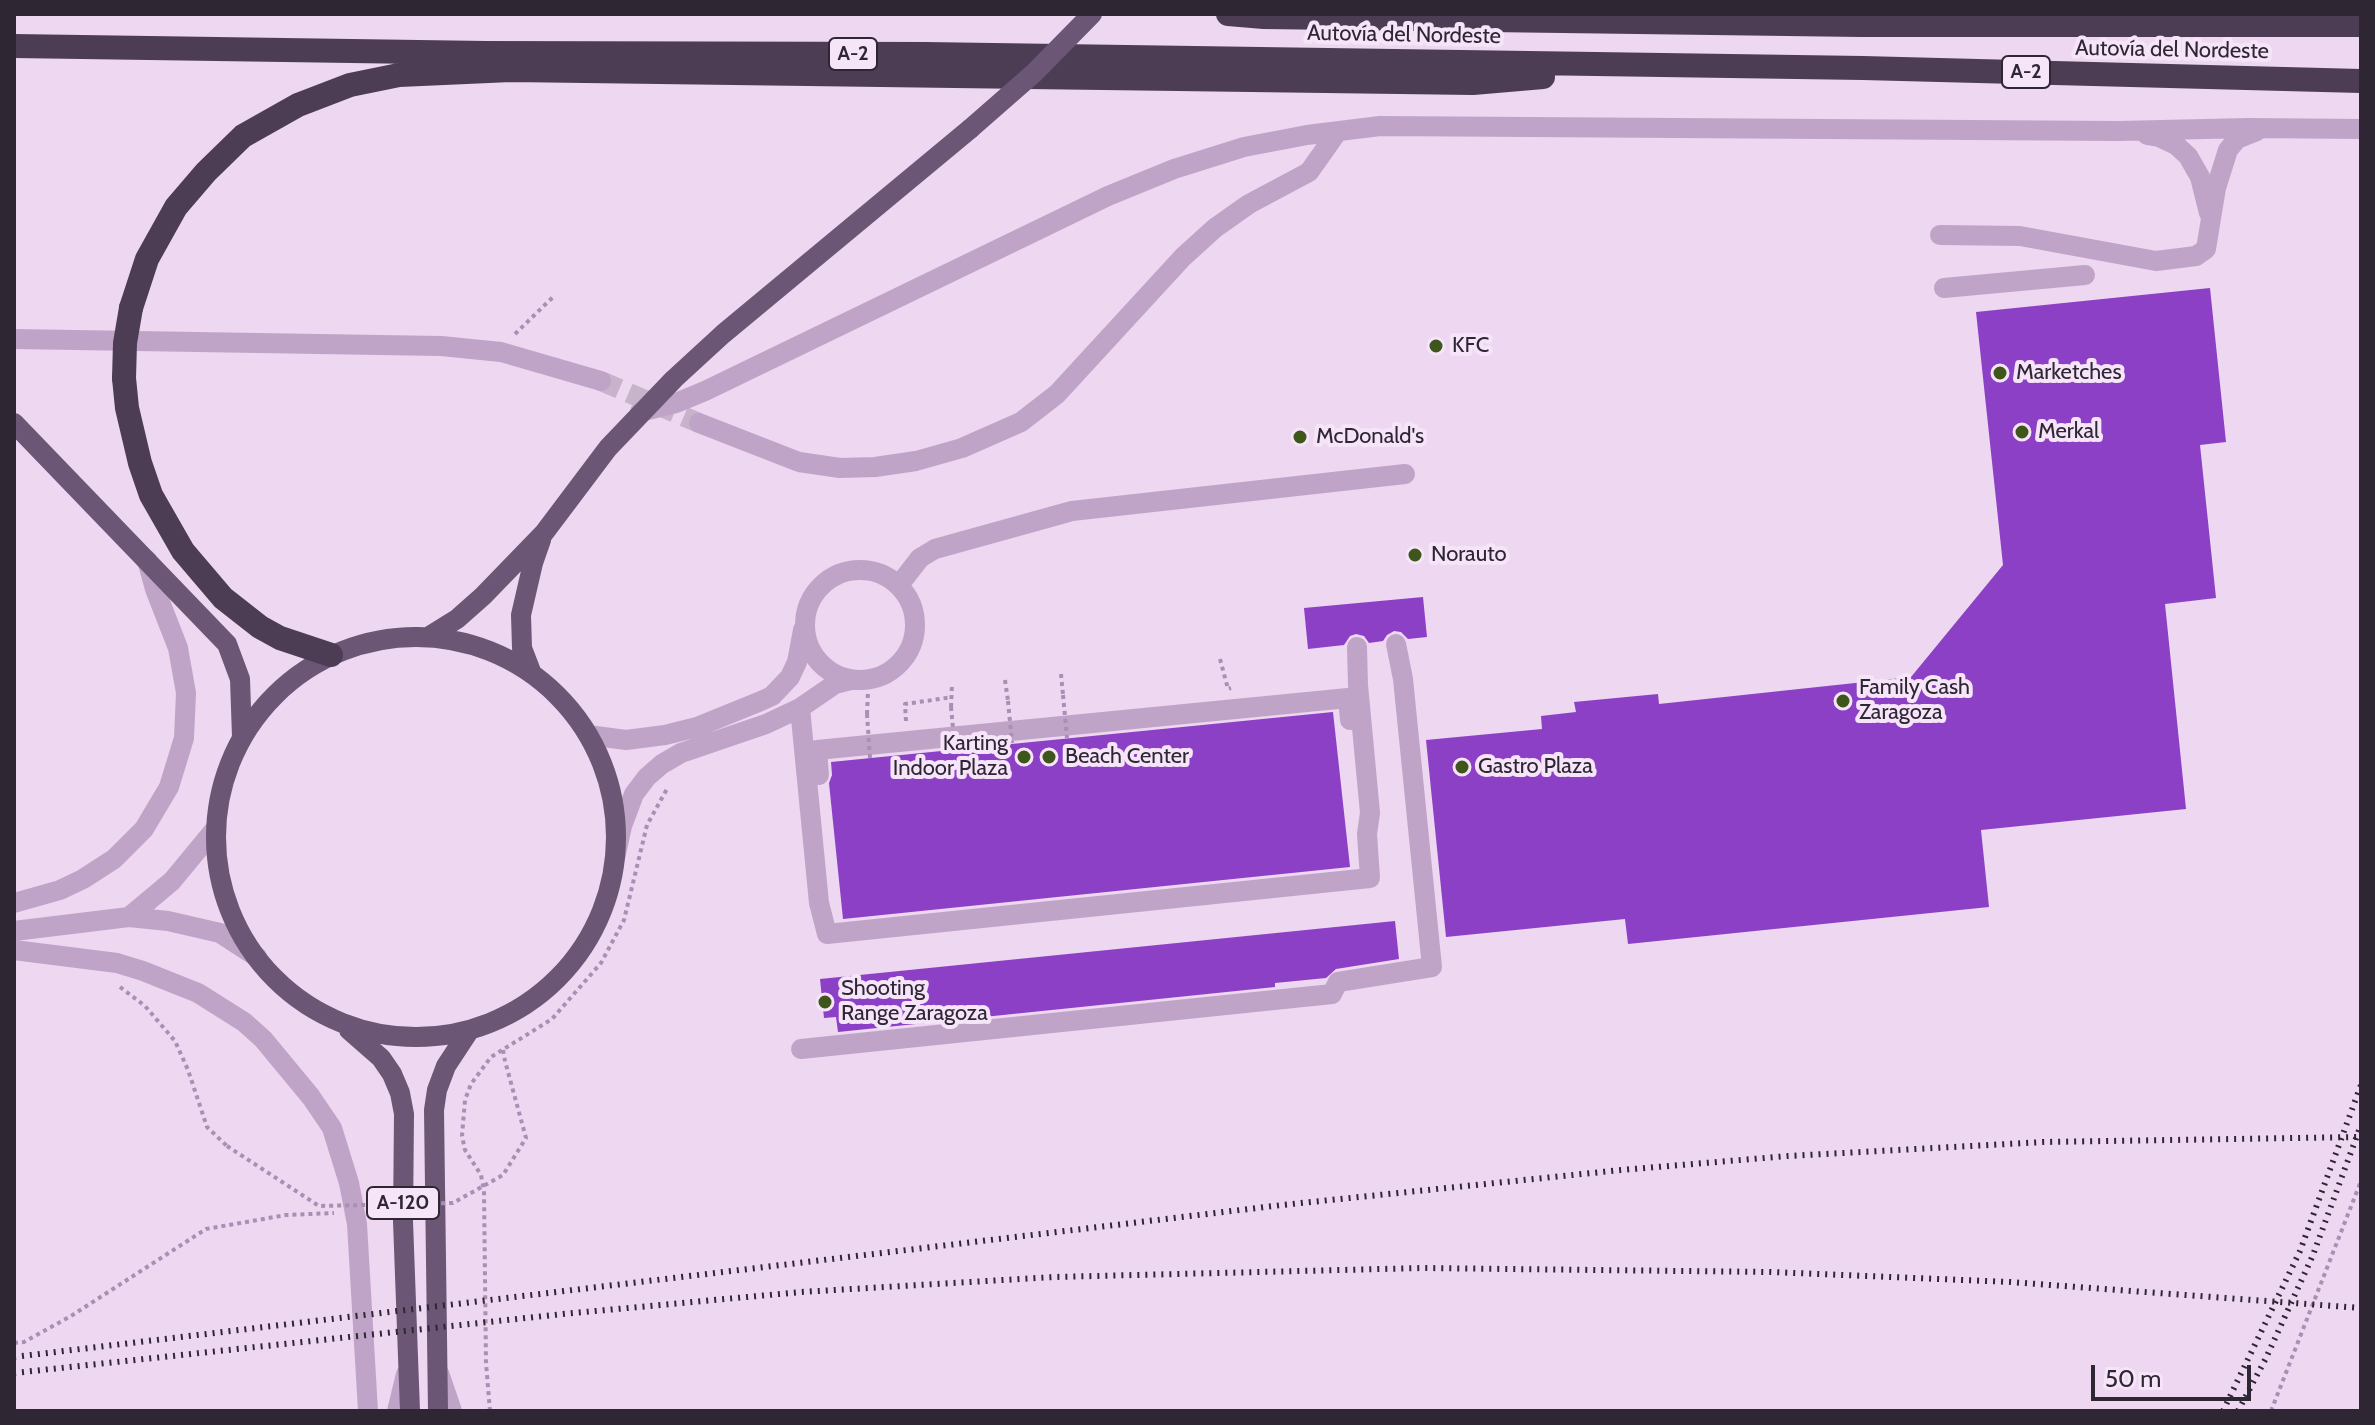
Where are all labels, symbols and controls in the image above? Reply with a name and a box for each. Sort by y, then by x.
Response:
street label: Autovía del Nordeste [1307,20,1501,50]
street label: Autovía del Nordeste [2075,35,2269,65]
road number: A-2 [829,38,877,70]
road number: A-2 [2002,56,2050,88]
place label: KFC [1452,333,1489,359]
marker: KFC [1427,337,1445,355]
place label: Marketches [2016,360,2121,386]
marker: Marketches [1991,364,2009,382]
place label: Merkal [2038,419,2099,445]
marker: Merkal [2013,423,2031,441]
place label: McDonald's [1316,424,1424,450]
marker: McDonald's [1291,428,1309,446]
place label: Norauto [1431,542,1507,568]
marker: Norauto [1406,546,1424,564]
place label: Family Cash Zaragoza [1859,675,1970,726]
marker: Family Cash Zaragoza [1834,692,1852,710]
place label: Karting Indoor Plaza [893,731,1008,782]
place label: Beach Center [1065,744,1189,770]
marker: Karting Indoor Plaza [1015,748,1033,766]
marker: Beach Center [1040,748,1058,766]
place label: Gastro Plaza [1478,754,1593,780]
marker: Gastro Plaza [1453,758,1471,776]
place label: Shooting Range Zaragoza [841,976,988,1028]
marker: Shooting Range Zaragoza [816,993,834,1011]
road number: A-120 [367,1187,439,1219]
scale bar [2095,1349,2255,1399]
text: 50 m [2105,1364,2161,1393]

